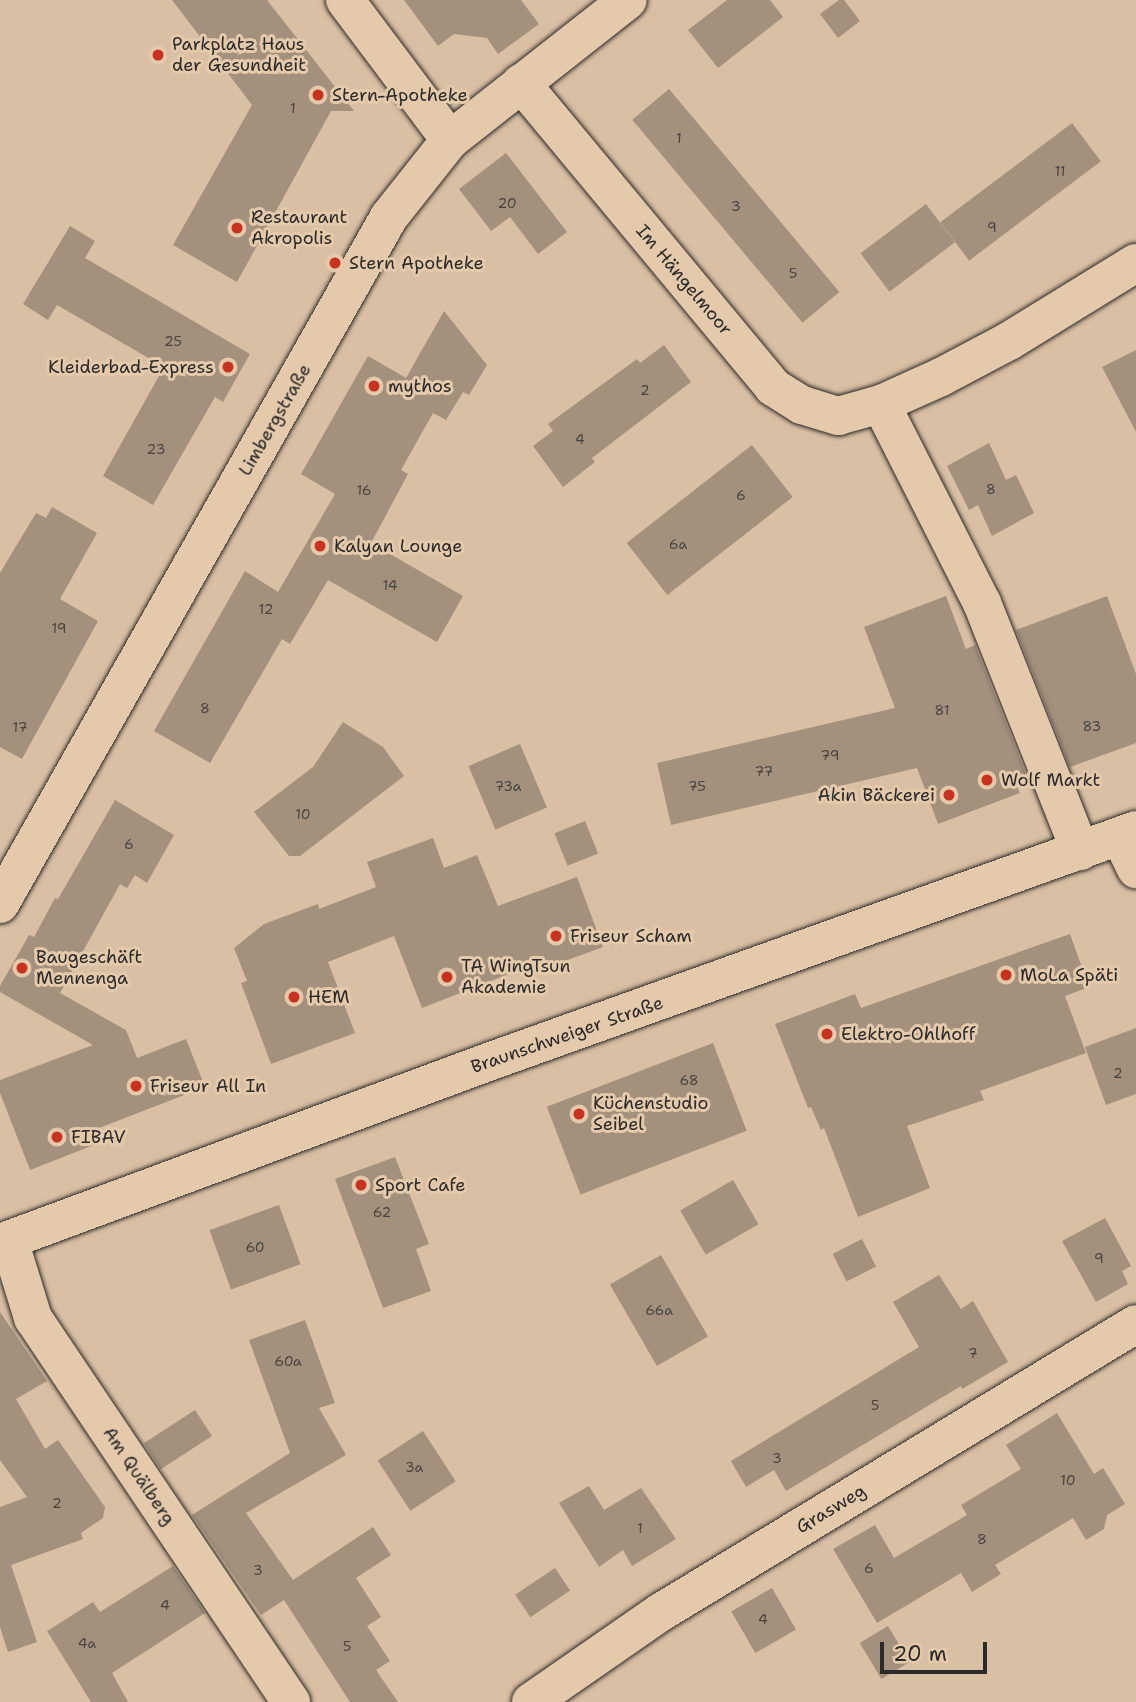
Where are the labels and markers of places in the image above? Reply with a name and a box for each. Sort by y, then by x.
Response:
place label: Parkplatz Haus der Gesundheit [172,34,306,76]
marker: Parkplatz Haus der Gesundheit [150,47,166,63]
place label: Stern-Apotheke [332,84,468,106]
marker: Stern-Apotheke [310,87,326,103]
place label: Restaurant Akropolis [251,207,347,249]
marker: Restaurant Akropolis [229,220,245,236]
place label: Stern Apotheke [349,252,484,274]
marker: Stern Apotheke [327,255,343,271]
place label: Kleiderbad-Express [48,356,214,378]
marker: Kleiderbad-Express [220,359,236,375]
place label: mythos [388,375,452,397]
marker: mythos [366,378,382,394]
place label: Kalyan Lounge [334,535,463,557]
marker: Kalyan Lounge [312,538,328,554]
place label: Wolf Markt [1001,769,1100,791]
marker: Wolf Markt [979,772,995,788]
place label: Akin Bäckerei [818,784,935,806]
marker: Akin Bäckerei [941,787,957,803]
place label: Friseur Scham [570,925,692,947]
marker: Friseur Scham [548,928,564,944]
place label: Baugeschäft Mennenga [36,947,142,990]
place label: TA WingTsun Akademie [461,956,570,998]
marker: Baugeschäft Mennenga [14,960,30,976]
place label: MoLa Späti [1020,964,1118,986]
marker: MoLa Späti [998,967,1014,983]
marker: TA WingTsun Akademie [439,969,455,985]
place label: HEM [308,986,349,1008]
marker: HEM [286,989,302,1005]
place label: Elektro-Ohlhoff [841,1023,975,1045]
marker: Elektro-Ohlhoff [819,1026,835,1042]
place label: Friseur All In [150,1075,266,1097]
marker: Friseur All In [128,1078,144,1094]
place label: Küchenstudio Seibel [593,1093,708,1136]
marker: Küchenstudio Seibel [571,1106,587,1122]
place label: FIBAV [71,1126,126,1148]
marker: FIBAV [49,1129,65,1145]
place label: Sport Cafe [375,1174,465,1196]
marker: Sport Cafe [353,1177,369,1193]

